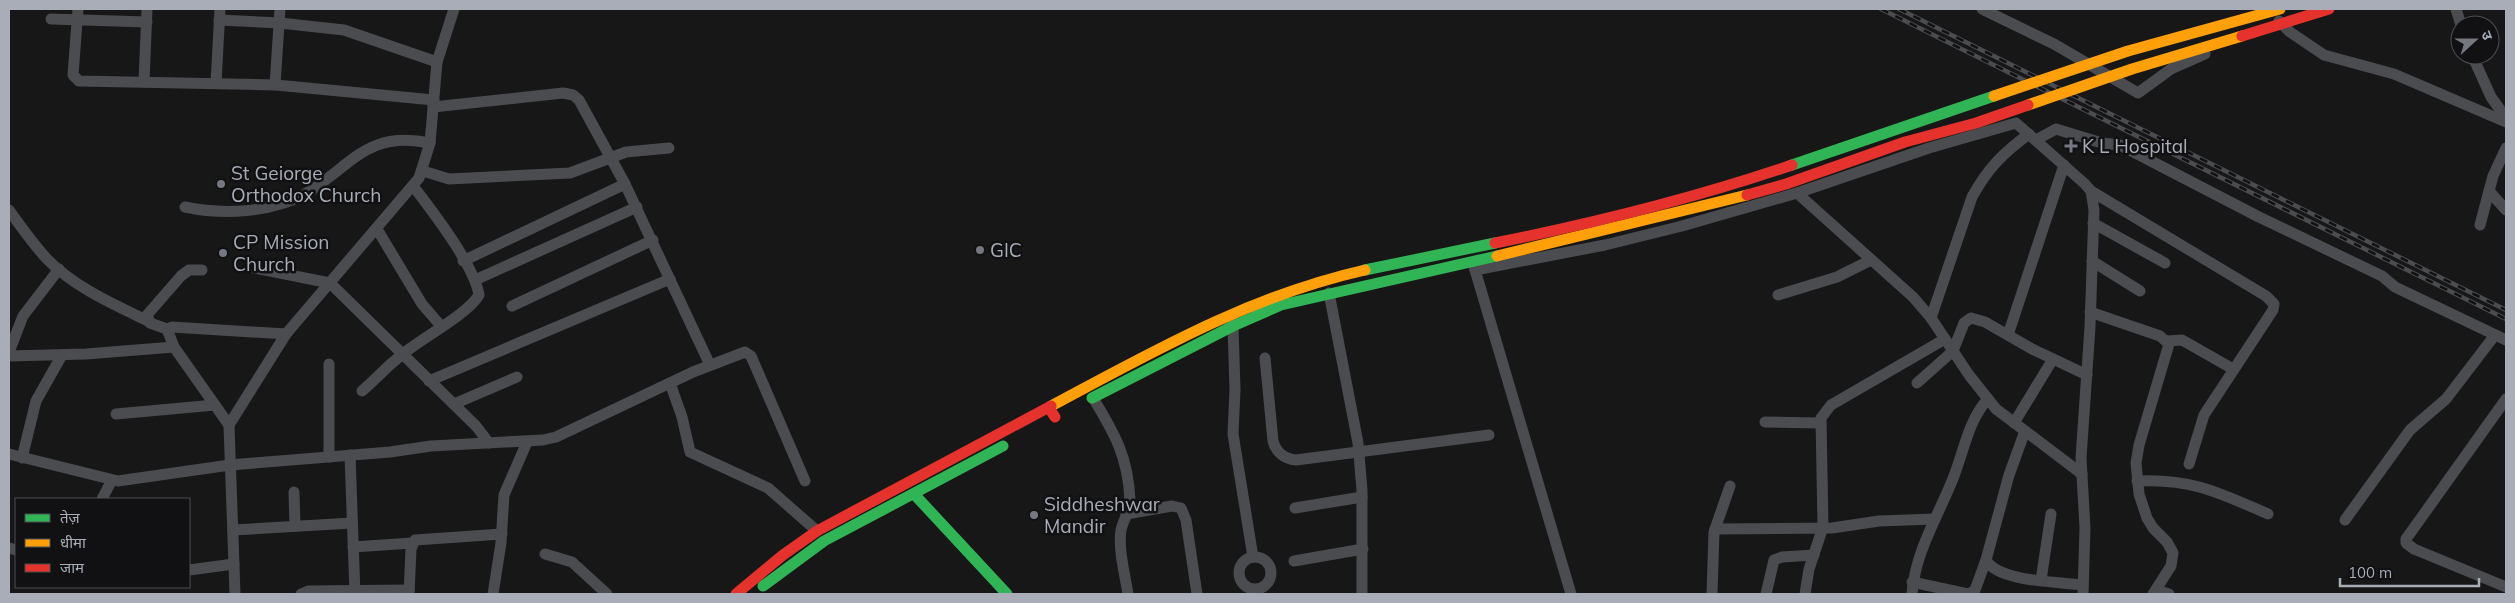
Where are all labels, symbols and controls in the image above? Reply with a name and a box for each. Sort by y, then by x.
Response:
north arrow [2450,15,2500,65]
text: उ [2477,28,2497,43]
place label: K L Hospital [2082,134,2188,158]
marker: K L Hospital [2064,139,2078,153]
place label: St Geiorge Orthodox Church [231,161,381,207]
marker: St Geiorge Orthodox Church [215,178,227,190]
place label: CP Mission Church [233,230,330,276]
place label: GIC [990,238,1022,262]
marker: GIC [974,244,986,256]
marker: CP Mission Church [217,247,229,259]
place label: Siddheshwar Mandir [1044,492,1160,538]
legend [15,498,190,588]
text: तेज़ [60,508,81,527]
marker: Siddheshwar Mandir [1028,509,1040,521]
text: धीमा [60,533,87,552]
scale bar [2340,556,2479,588]
text: जाम [60,558,85,577]
text: 100 m [2348,563,2392,582]

